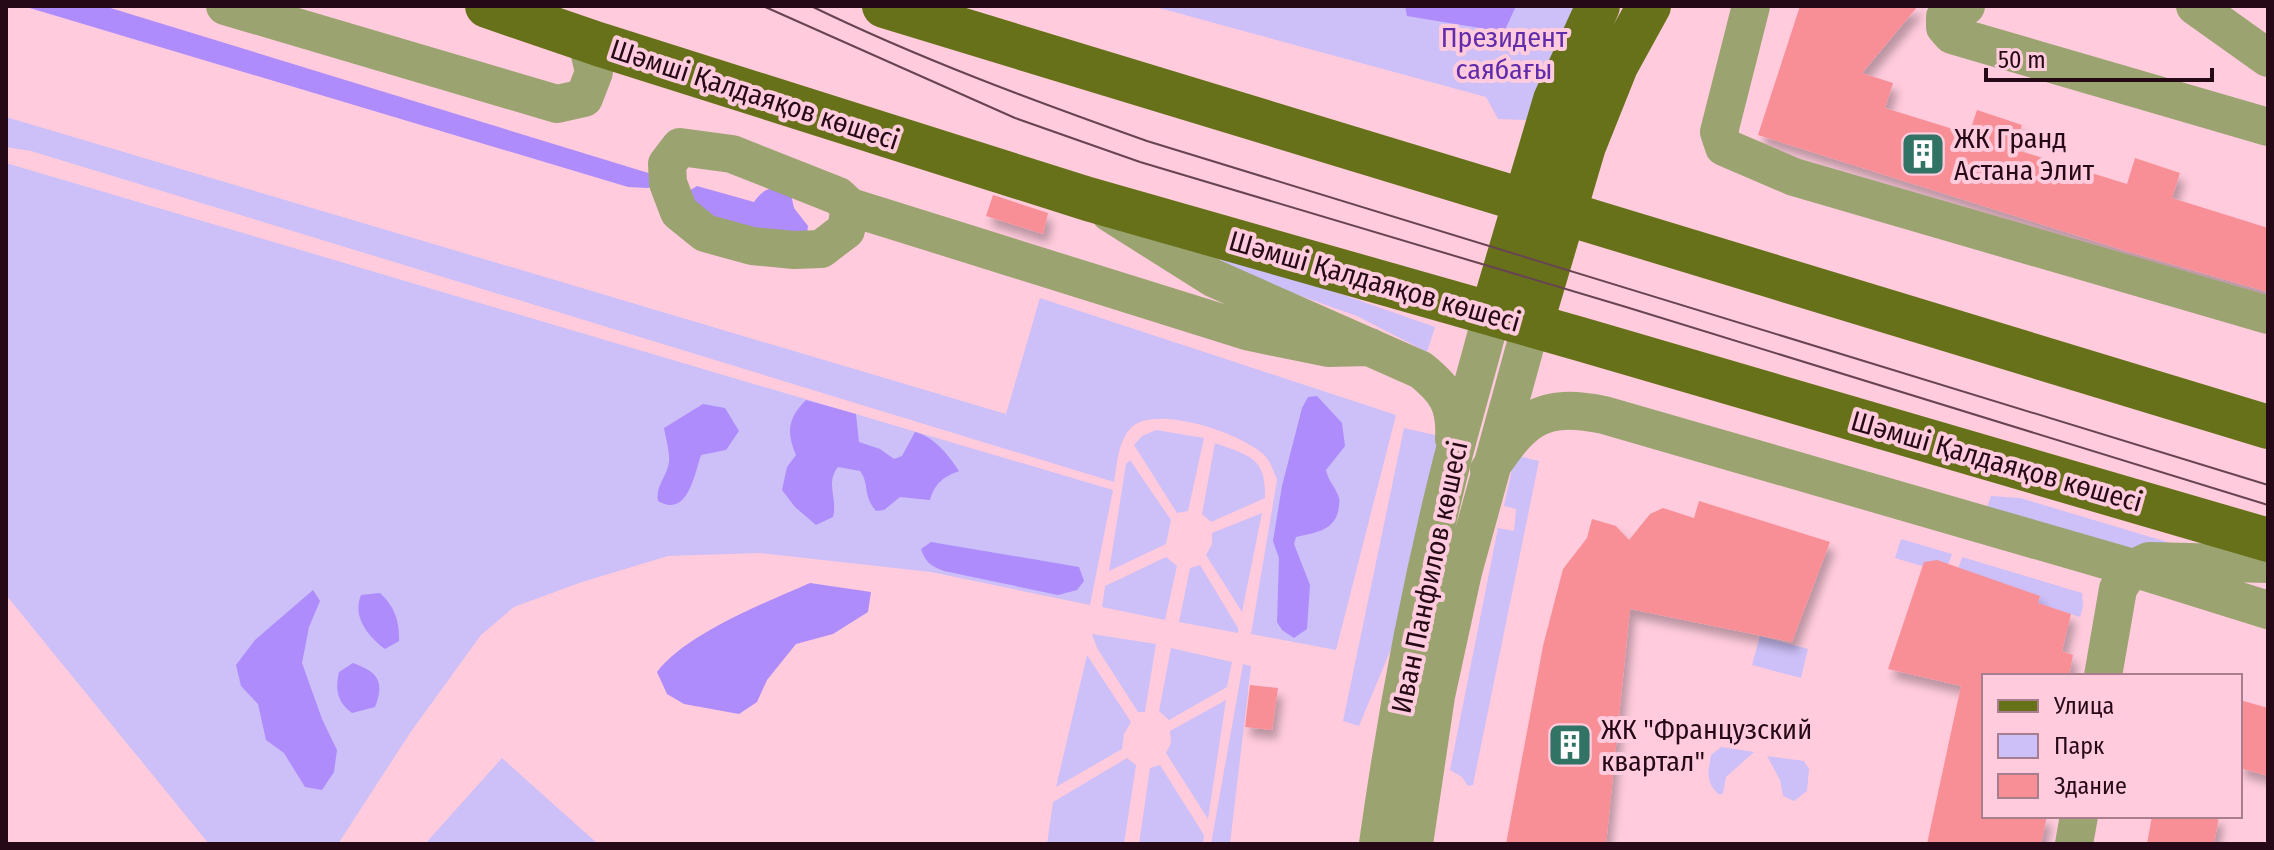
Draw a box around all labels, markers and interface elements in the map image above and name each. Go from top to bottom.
park label: Президент саябағы [1441,21,1568,86]
street label: Шәмші Қалдаяқов көшесі [606,32,903,157]
scale bar [1986,32,2212,82]
text: 50 m [1998,46,2046,74]
place label: ЖК Гранд Астана Элит [1954,122,2095,187]
building icon: ЖК Гранд Астана Элит [1899,130,1947,178]
street label: Шәмші Қалдаяқов көшесі [1225,224,1524,339]
street label: Шәмші Қалдаяқов көшесі [1847,404,2146,519]
street label: Иван Панфилов көшесі [1385,438,1474,716]
legend [1982,674,2242,818]
text: Улица [2053,692,2114,720]
place label: ЖК "Французский квартал" [1601,713,1812,778]
building icon: ЖК "Французский квартал" [1546,721,1594,769]
text: Парк [2054,732,2105,760]
text: Здание [2054,772,2127,800]

